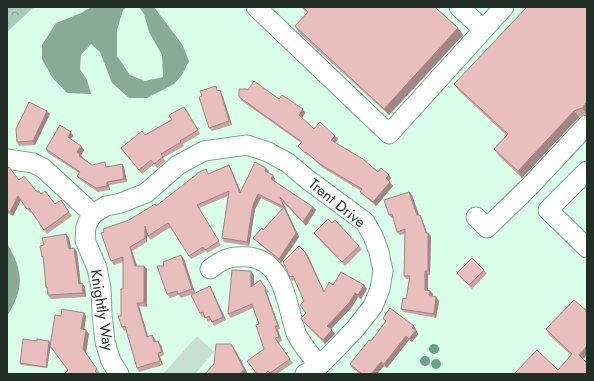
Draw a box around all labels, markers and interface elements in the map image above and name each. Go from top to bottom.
street label: Trent Drive [304,173,370,233]
street label: Knightly Way [85,268,119,353]

